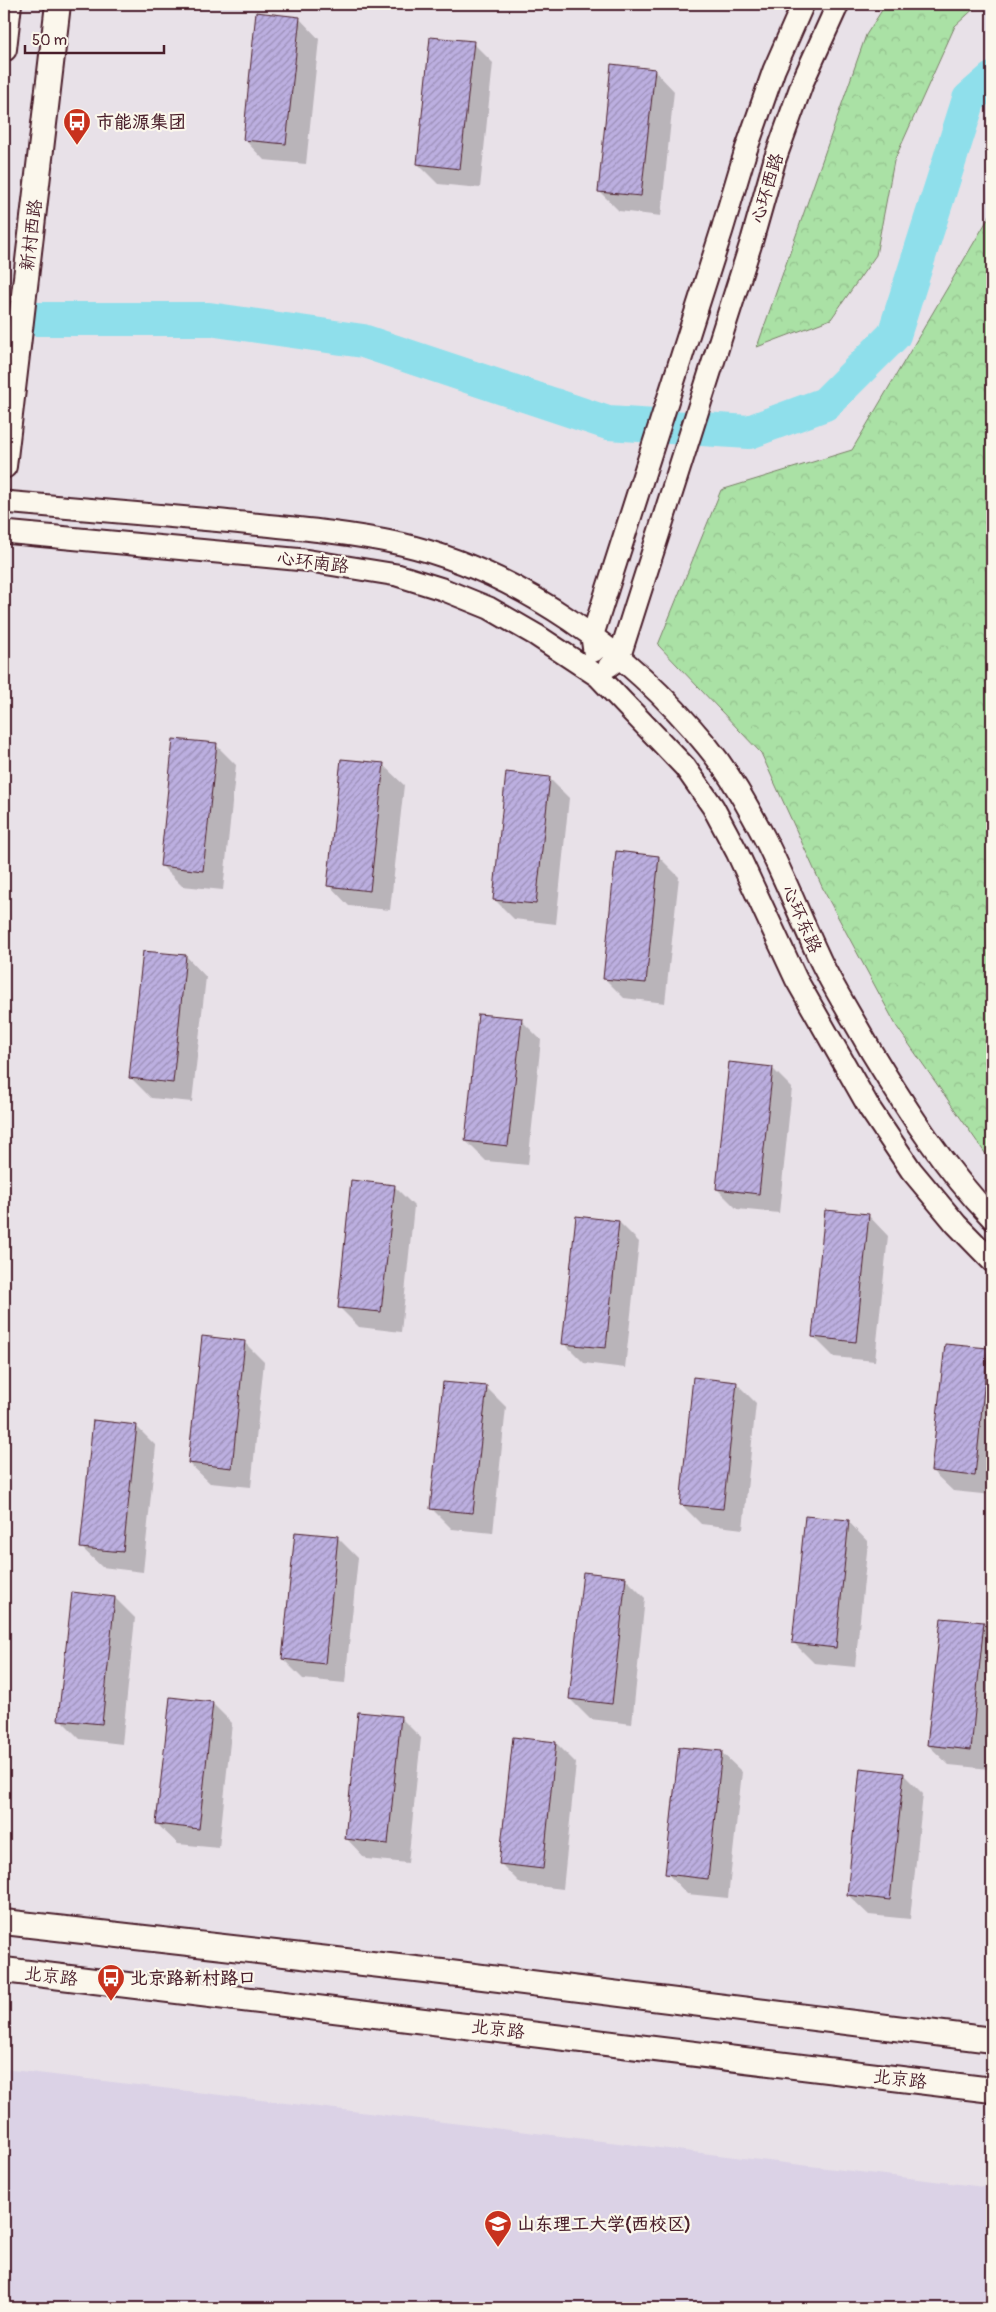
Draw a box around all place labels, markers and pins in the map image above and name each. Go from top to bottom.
bus stop icon: 市能源集团 [62,107,92,146]
place label: 市能源集团 [96,111,186,134]
bus stop icon: 北京路新村路口 [96,1963,126,2002]
place label: 北京路新村路口 [130,1967,256,1990]
school or university icon: 山东理工大学(西校区) [483,2209,513,2248]
place label: 山东理工大学(西校区) [517,2213,691,2236]

